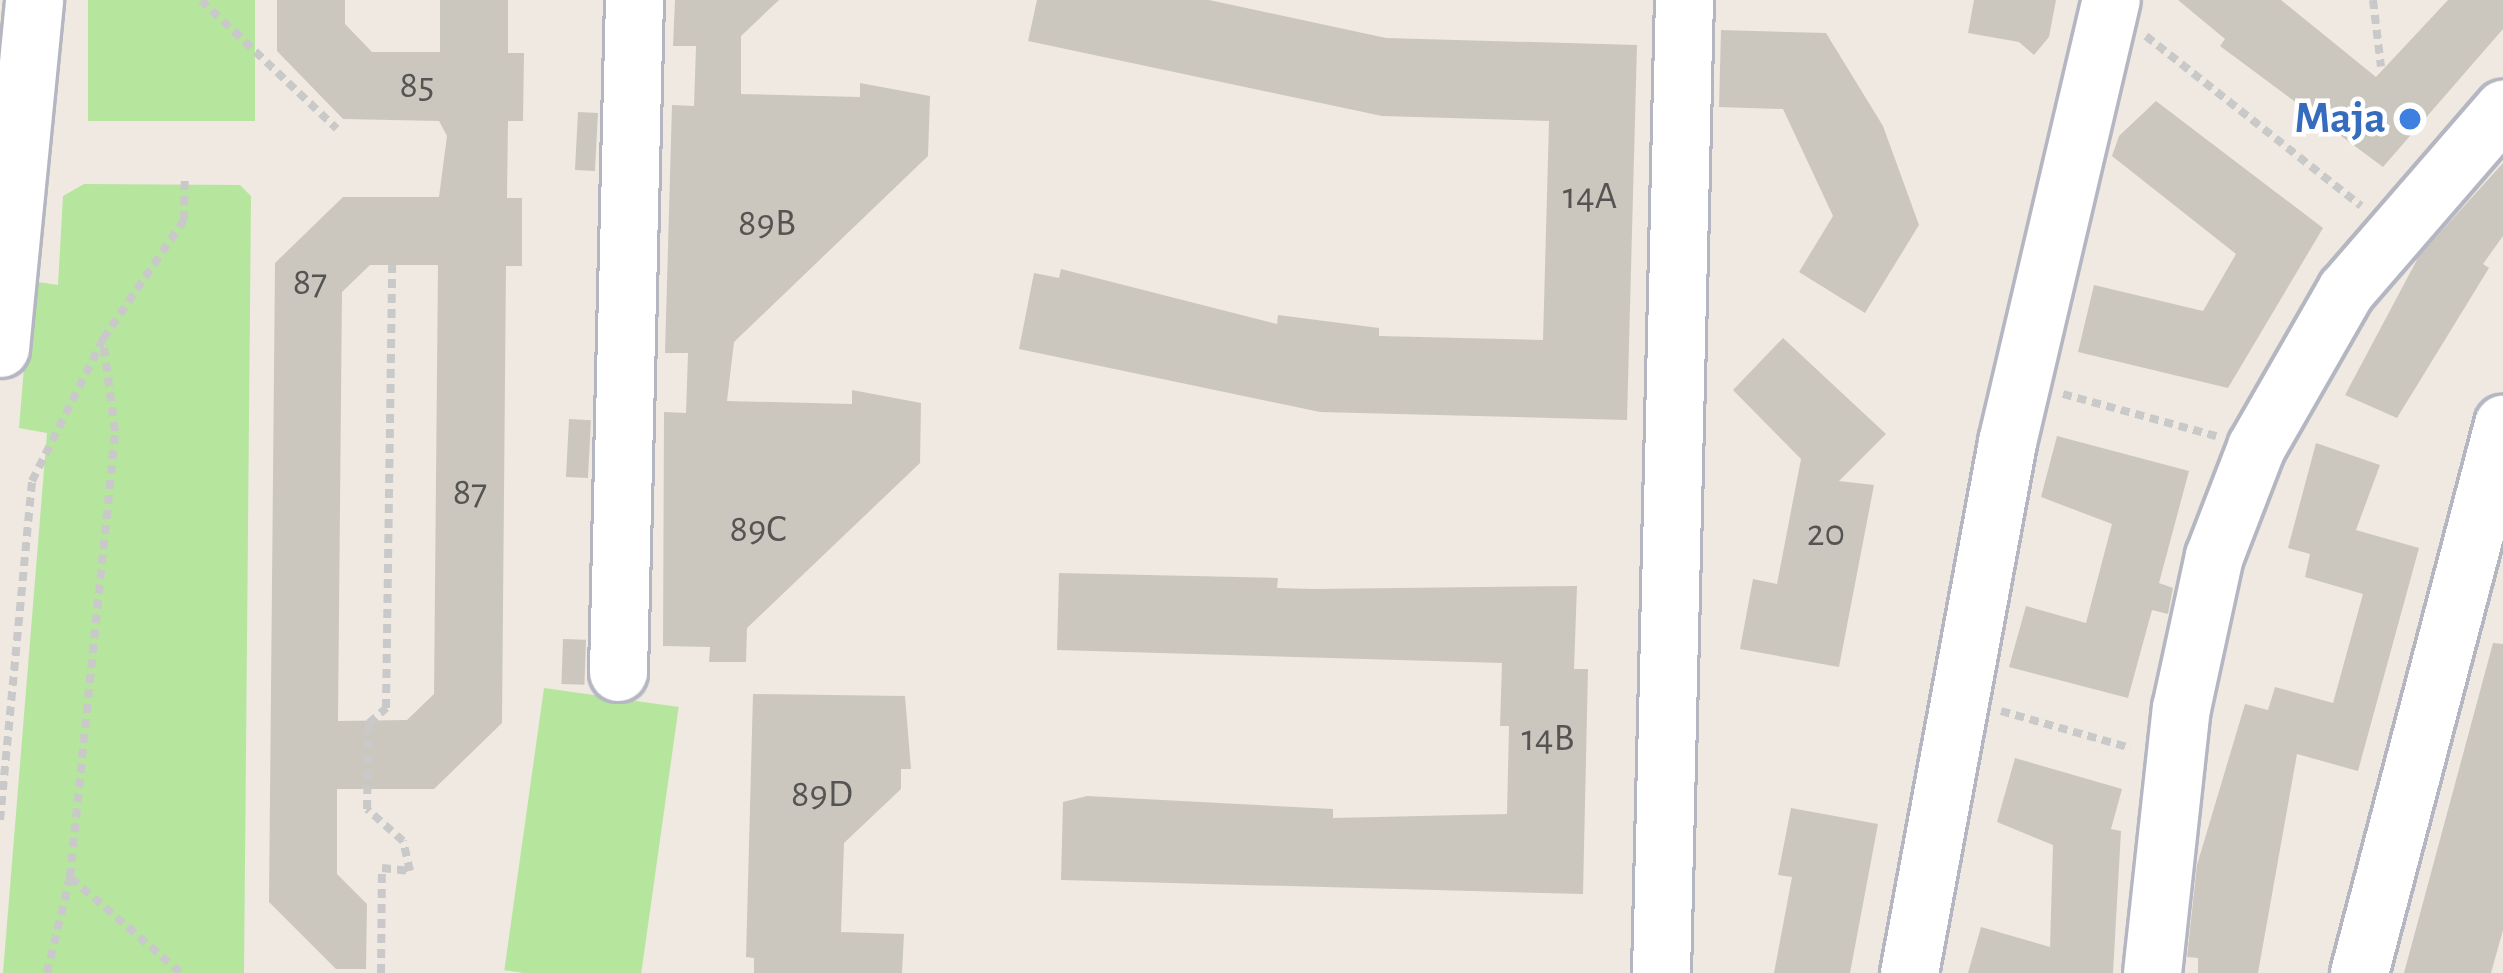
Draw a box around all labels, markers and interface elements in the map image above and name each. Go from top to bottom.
house number: 85 [400,63,434,109]
place label: Maja [2294,92,2386,146]
marker: Maja [2397,106,2423,132]
house number: 14A [1563,174,1617,220]
house number: 89B [738,201,796,247]
house number: 87 [293,260,327,306]
house number: 87 [453,470,487,516]
house number: 89C [729,507,787,553]
house number: 20 [1807,511,1845,557]
house number: 14B [1521,716,1575,762]
house number: 89D [791,772,853,818]

